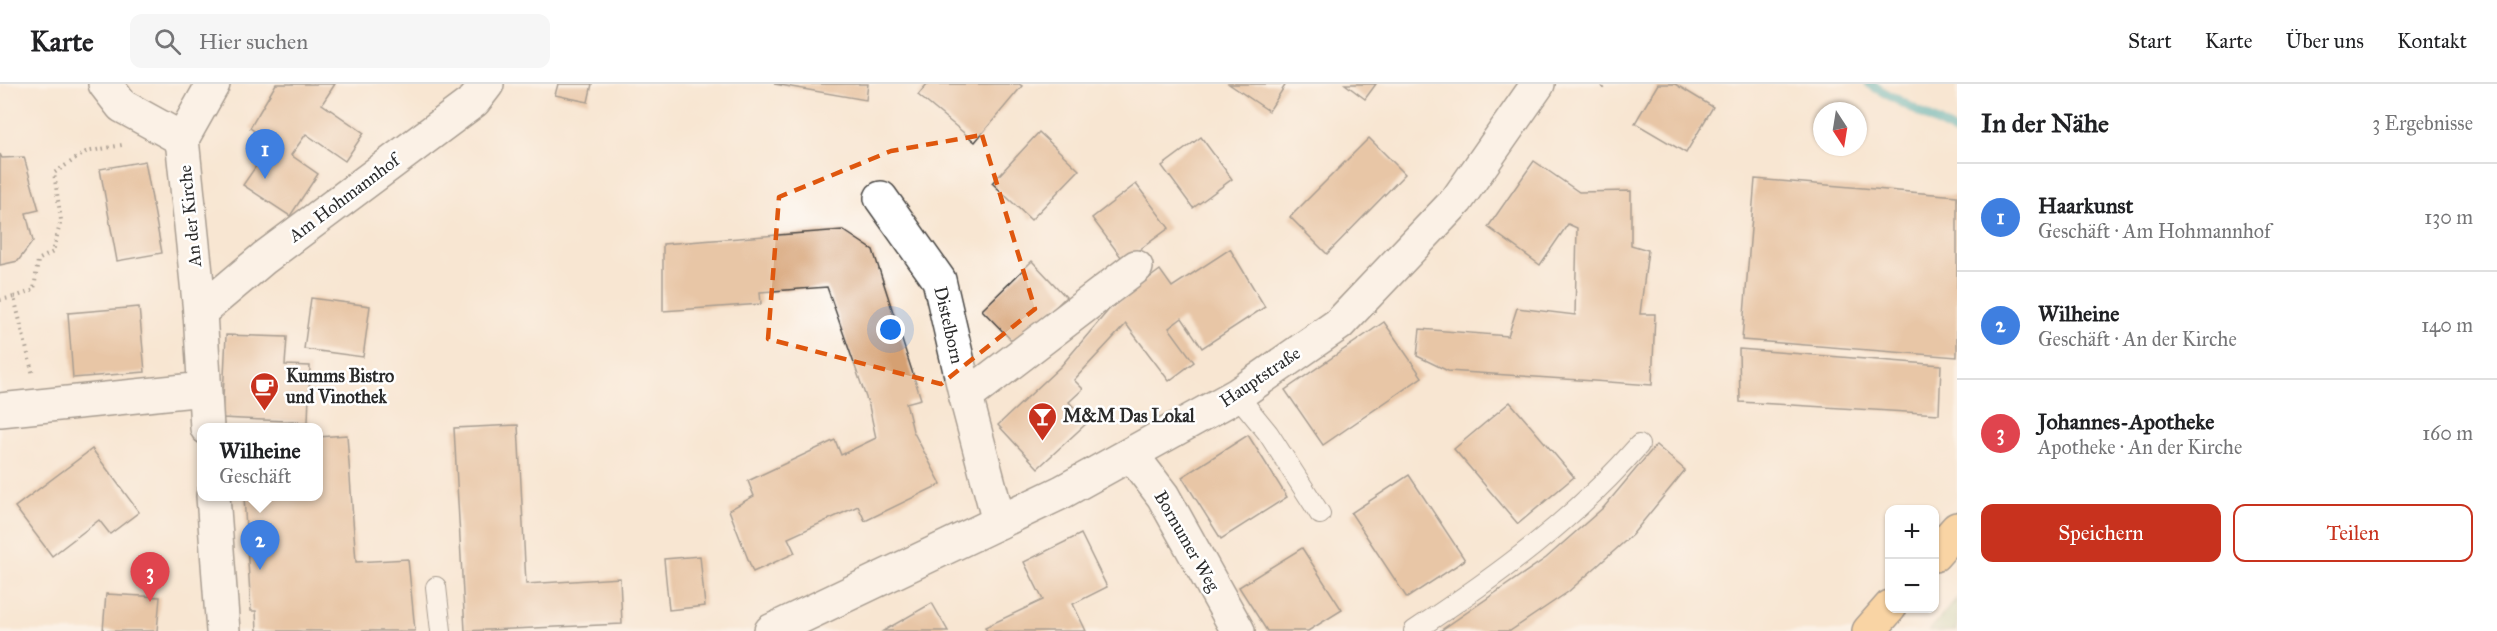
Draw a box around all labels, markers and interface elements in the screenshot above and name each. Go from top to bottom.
search box [130,14,550,68]
text: Karte [30,24,94,59]
icon: search [151,25,184,58]
text: Hier suchen [199,28,308,55]
text: Start [2128,28,2172,54]
text: Karte [2205,28,2253,54]
text: Über uns [2286,28,2364,54]
text: Kontakt [2397,28,2467,54]
north arrow [1813,102,1867,156]
text: In der Nähe [1981,107,2109,139]
text: 3 Ergebnisse [2372,111,2473,135]
pin: 1 [246,130,284,179]
street label: Am Hohmannhof [283,147,406,247]
street label: An der Kirche [174,164,206,269]
text: Haarkunst [2038,192,2133,219]
text: 1 [1997,205,2004,229]
text: 130 m [2424,205,2473,229]
text: Geschäft · Am Hohmannhof [2038,219,2271,243]
street label: Distelborn [929,284,969,366]
text: Wilheine [2038,300,2119,327]
text: 2 [1996,313,2005,337]
text: 140 m [2421,313,2473,337]
your location [876,315,905,344]
text: Geschäft · An der Kirche [2038,327,2237,351]
street label: Hauptstraße [1216,342,1304,412]
place label: Kumms Bistro und Vinothek [285,365,394,408]
cafe icon: Kumms Bistro und Vinothek [249,370,281,412]
bar icon: M&M Das Lokal [1026,400,1058,442]
place label: M&M Das Lokal [1063,405,1196,427]
text: Johannes-Apotheke [2038,408,2214,435]
text: 3 [1997,421,2005,445]
text: 160 m [2422,421,2473,445]
popup [197,423,323,501]
text: Apotheke · An der Kirche [2038,435,2242,459]
text: Wilheine [219,437,301,464]
text: Geschäft [219,464,291,488]
street label: Bornumer Weg [1148,487,1225,596]
button: Speichern [1981,504,2221,562]
button: Teilen [2233,504,2473,562]
map controls [1885,505,1939,613]
button: + [1885,505,1939,559]
pin: 2 [240,520,280,570]
pin: 3 [130,552,170,602]
button: − [1885,559,1939,613]

